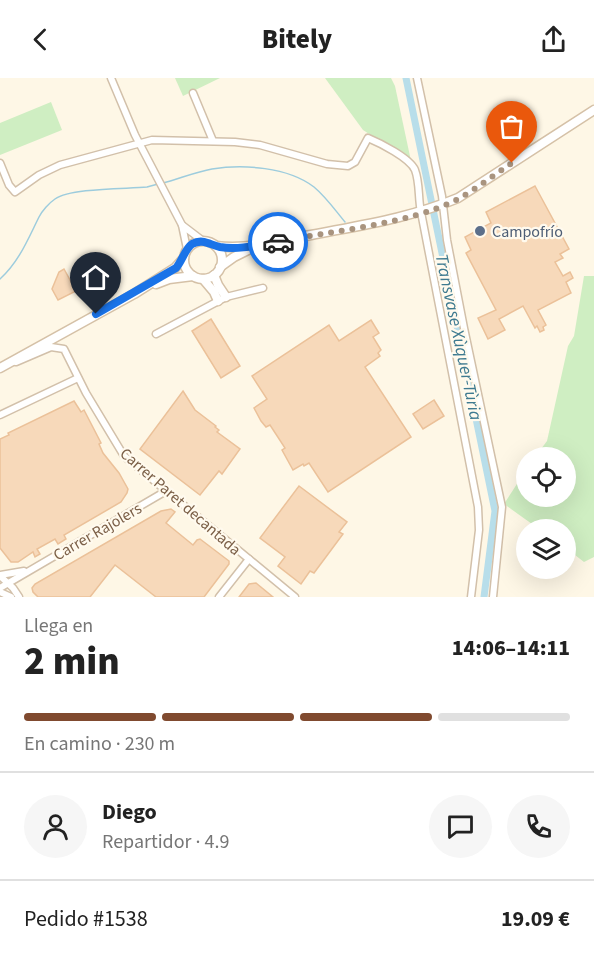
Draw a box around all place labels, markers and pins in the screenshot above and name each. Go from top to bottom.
pin [486,101,537,163]
place label: Campofrío [492,221,563,243]
marker: Campofrío [473,224,487,238]
pin [70,252,121,314]

